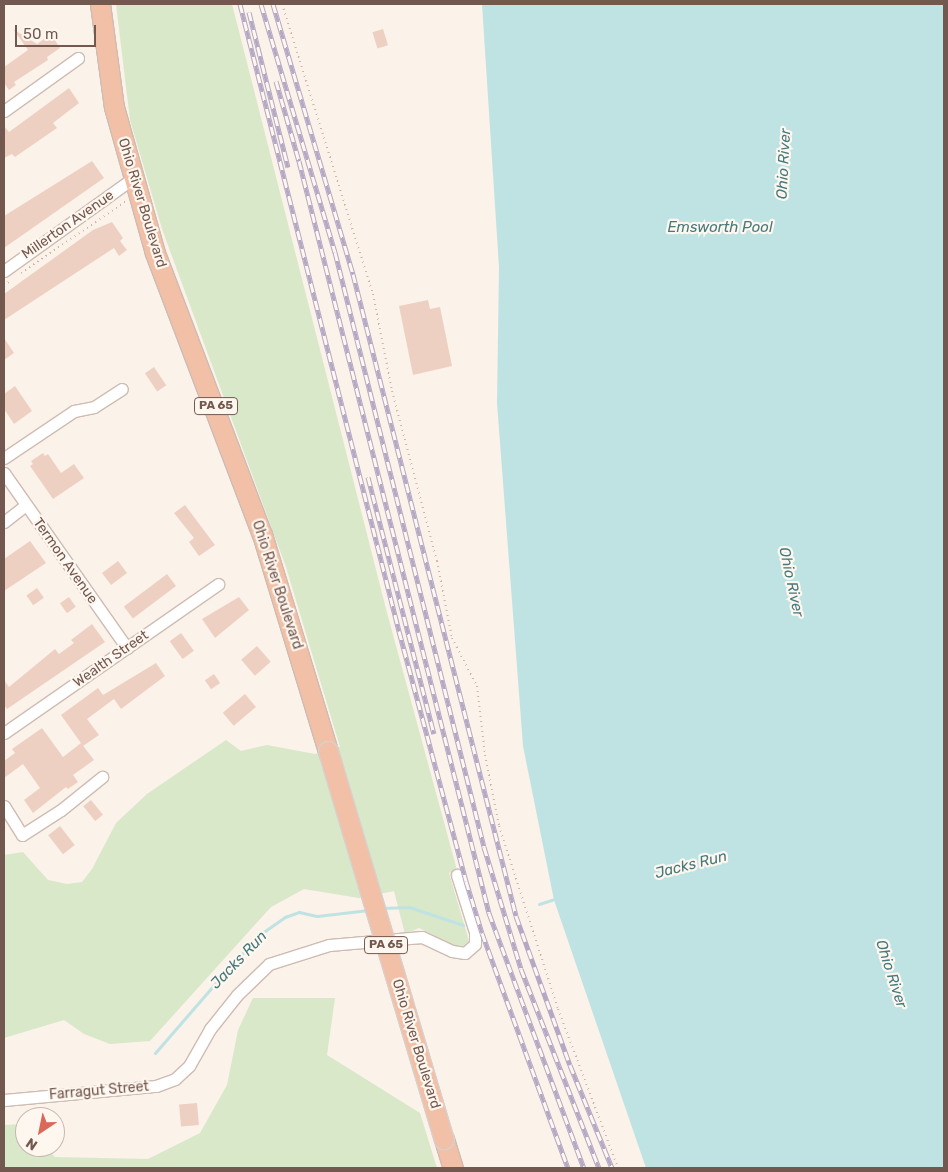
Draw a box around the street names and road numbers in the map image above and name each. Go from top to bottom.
street label: Ohio River Boulevard [114,136,170,270]
street label: Millerton Avenue [19,187,117,263]
road number: PA 65 [194,396,238,416]
street label: Termon Avenue [29,515,101,607]
street label: Ohio River Boulevard [248,518,306,652]
street label: Wealth Street [70,627,152,691]
road number: PA 65 [364,936,408,954]
street label: Ohio River Boulevard [388,977,444,1111]
street label: Farragut Street [48,1078,150,1104]

